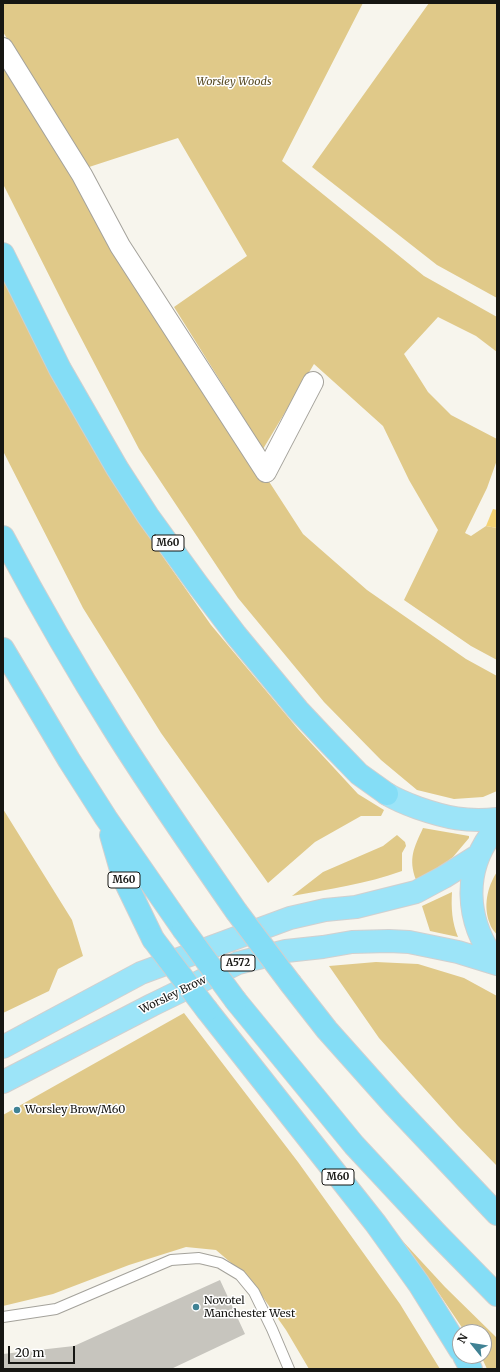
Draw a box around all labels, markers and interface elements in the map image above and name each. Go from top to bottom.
park label: Worsley Woods [196,75,272,89]
road number: M60 [152,535,184,551]
road number: M60 [108,872,140,888]
road number: A572 [221,955,255,971]
street label: Worsley Brow [137,973,209,1017]
place label: Worsley Brow/M60 [25,1103,125,1117]
marker: Worsley Brow/M60 [12,1105,22,1115]
road number: M60 [322,1169,354,1185]
place label: Novotel Manchester West [204,1294,295,1320]
marker: Novotel Manchester West [191,1302,201,1312]
north arrow [452,1324,492,1364]
text: N [454,1331,471,1346]
scale bar [10,1338,77,1364]
text: 20 m [15,1345,44,1360]

